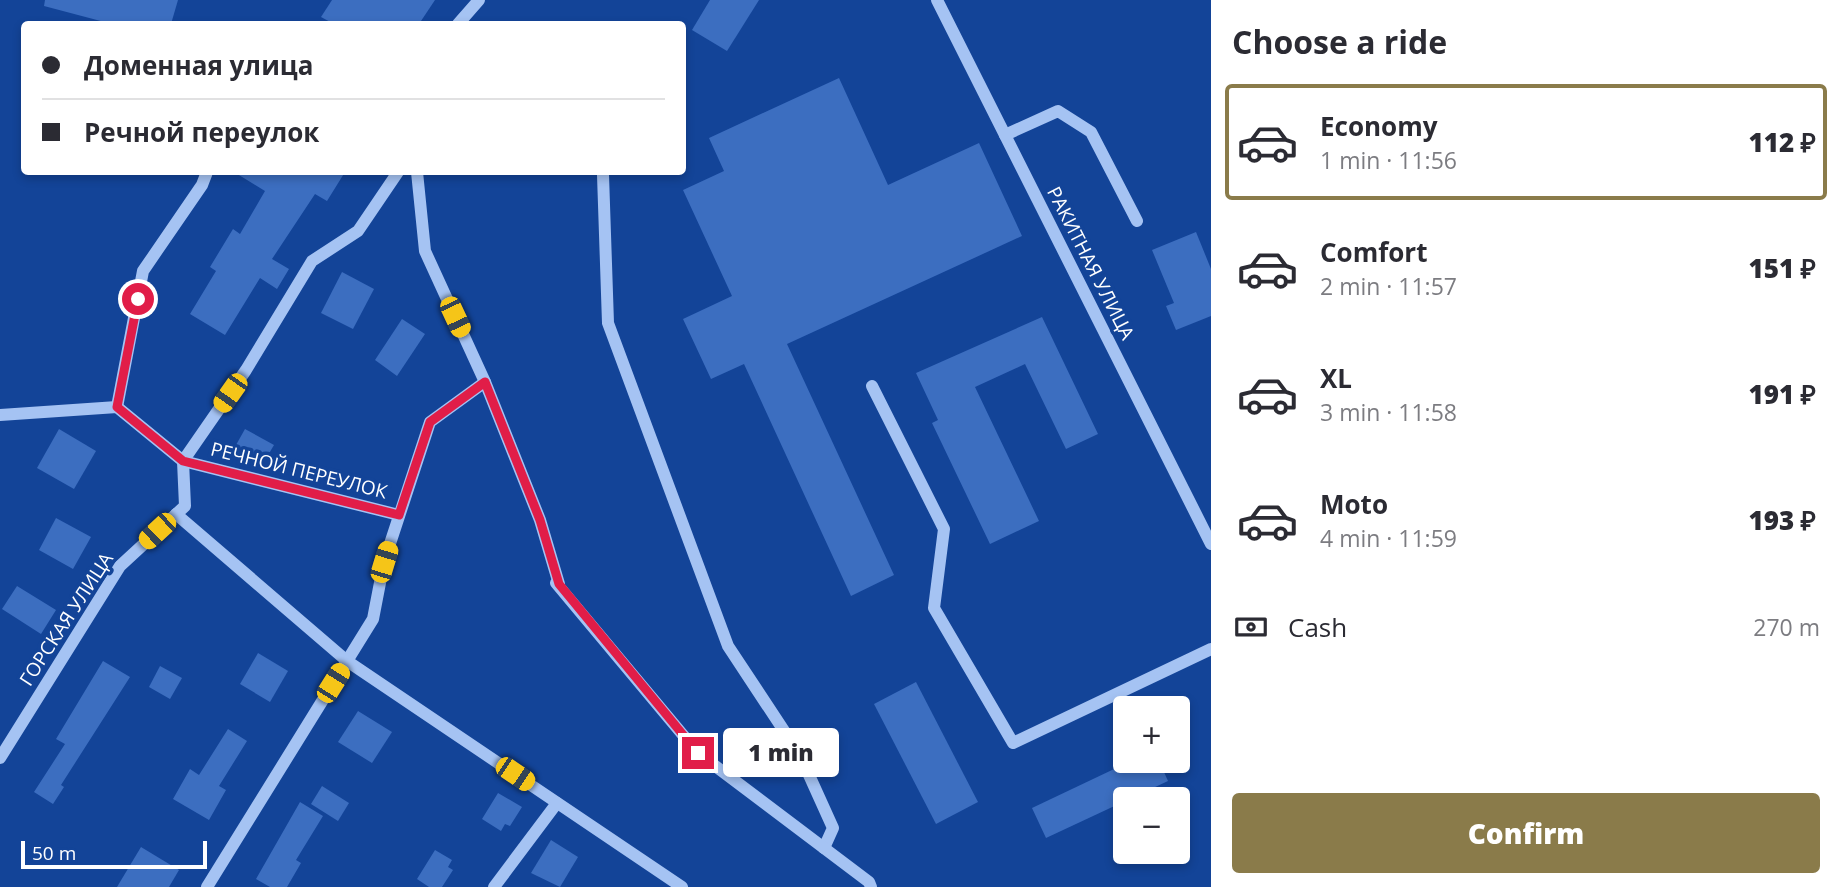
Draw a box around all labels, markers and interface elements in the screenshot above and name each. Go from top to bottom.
text: Choose a ride [1232,20,1447,63]
text: Доменная улица [84,47,313,83]
text: Economy [1320,108,1438,144]
icon: car [1236,111,1299,174]
text: Речной переулок [84,114,319,150]
text: 112 ₽ [1748,124,1816,160]
text: 1 min · 11:56 [1320,144,1457,176]
street label: РАКИТНАЯ УЛИЦА [1041,182,1141,344]
text: Comfort [1320,234,1427,270]
icon: car [1236,237,1299,300]
text: 151 ₽ [1748,250,1816,286]
text: 2 min · 11:57 [1320,270,1457,302]
route start [122,283,154,315]
car [437,294,474,340]
text: XL [1320,360,1352,396]
icon: car [1236,363,1299,426]
car [210,370,251,416]
text: 191 ₽ [1748,376,1816,412]
text: 3 min · 11:58 [1320,396,1457,428]
street label: РЕЧНОЙ ПЕРЕУЛОК [208,435,390,505]
text: Moto [1320,486,1388,522]
icon: car [1236,489,1299,552]
text: 193 ₽ [1748,502,1816,538]
car [135,509,180,553]
text: 4 min · 11:59 [1320,522,1457,554]
car [368,539,401,585]
street label: ГОРСКАЯ УЛИЦА [13,547,119,691]
icon: cash [1232,608,1270,646]
text: Cash [1288,609,1347,645]
text: 270 m [1753,611,1820,643]
car [313,660,354,706]
map controls [1113,696,1190,864]
button: + [1113,696,1190,773]
callout: 1 min [722,728,838,778]
text: 1 min [748,736,814,768]
route end [682,737,714,769]
car [492,754,539,794]
button: − [1113,787,1190,864]
button: Confirm [1232,793,1820,873]
scale bar [21,838,206,870]
text: 50 m [32,840,76,866]

